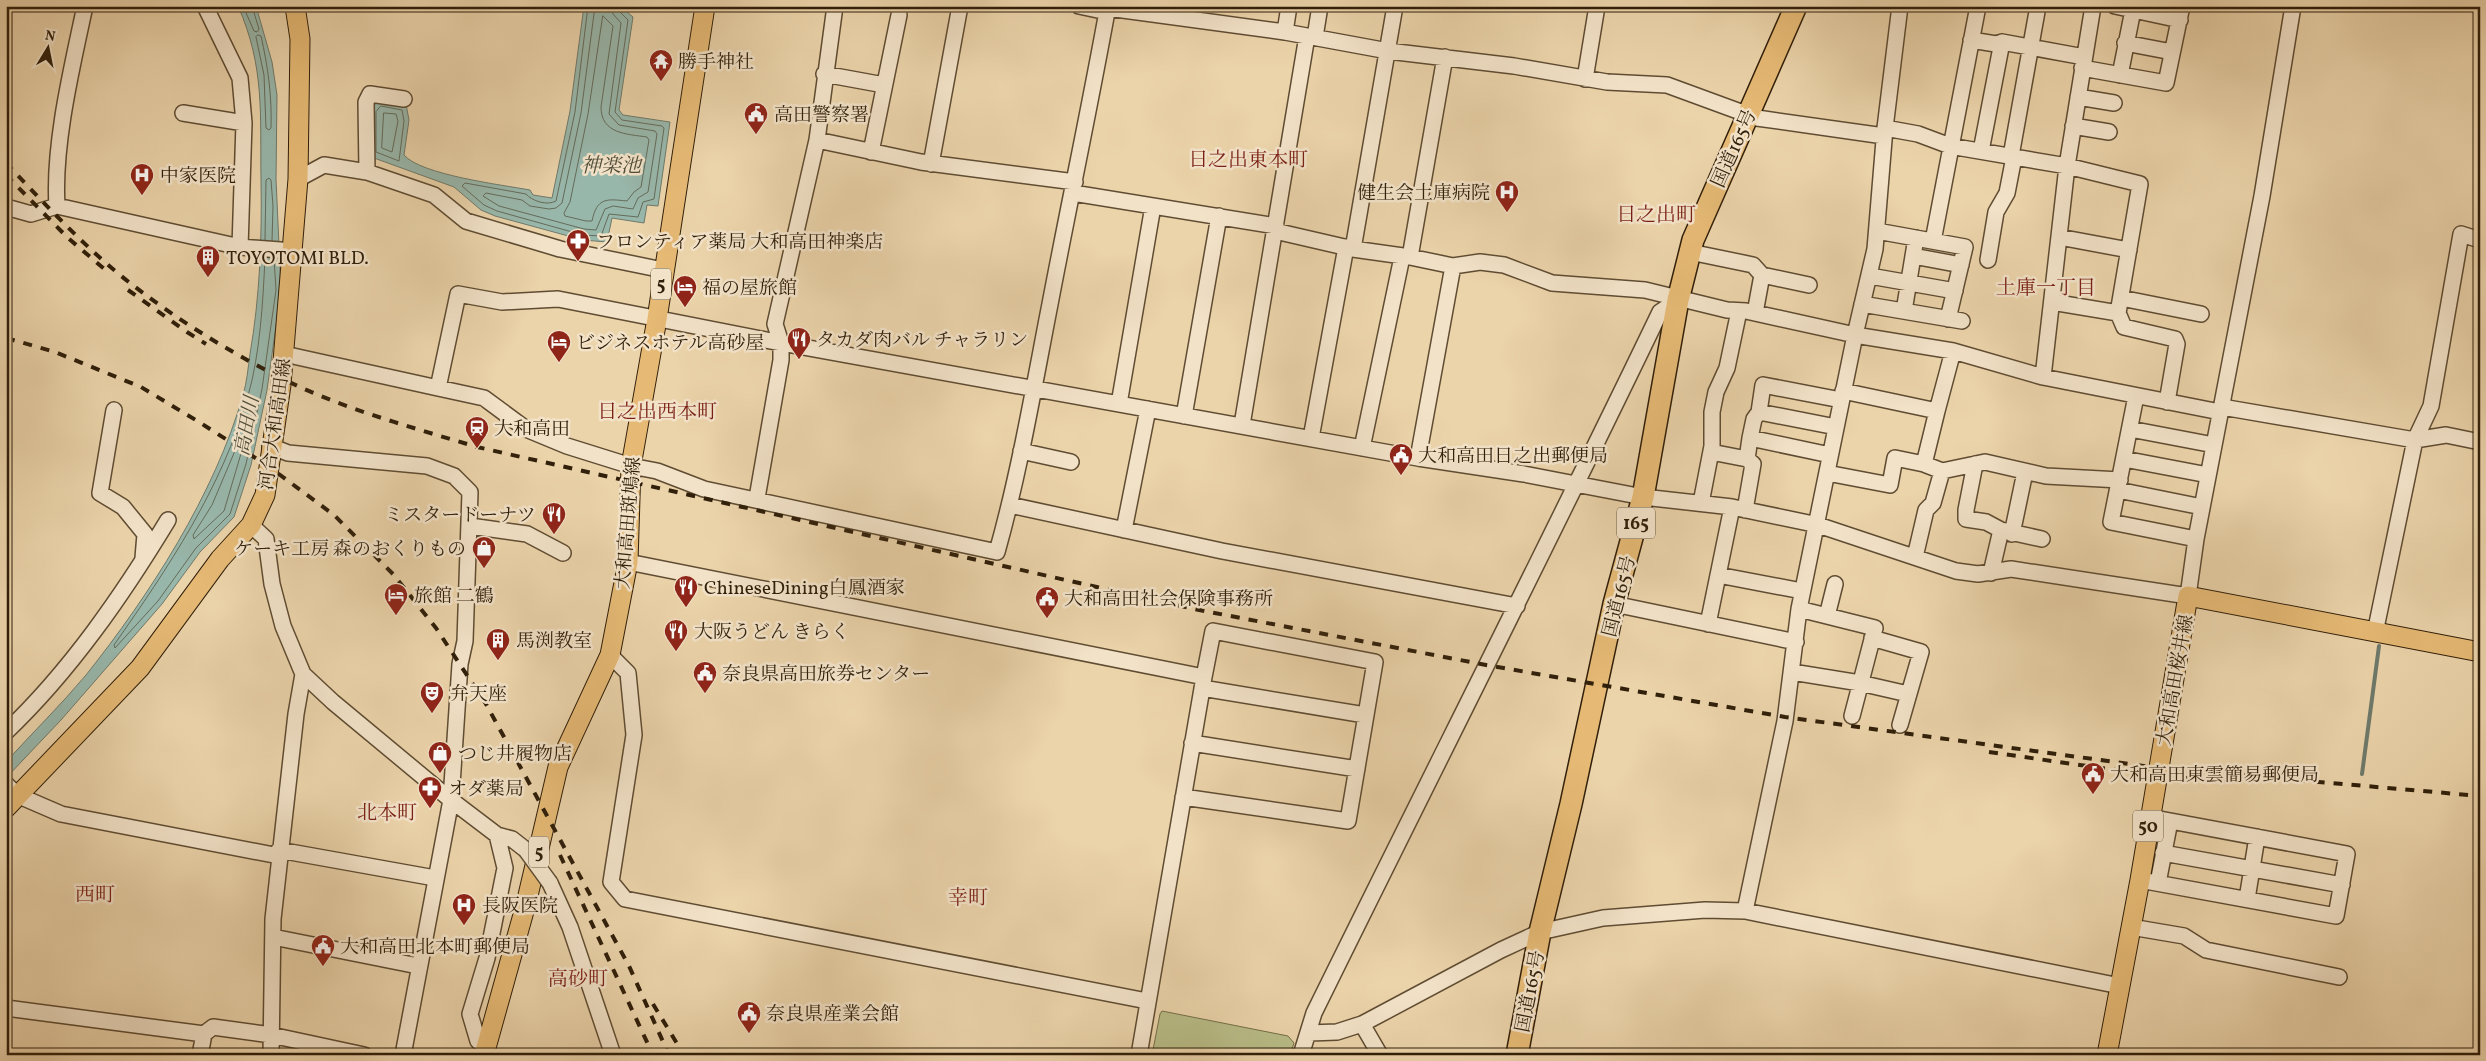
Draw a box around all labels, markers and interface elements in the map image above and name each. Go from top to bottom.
north arrow [22,22,72,72]
text: N [43,26,57,47]
temple icon: 勝手神社 [648,48,674,82]
place label: 勝手神社 [678,50,754,76]
public building icon: 高田警察署 [743,101,769,135]
place label: 高田警察署 [774,103,869,129]
street label: 国道165号 [1706,106,1764,192]
district label: 日之出東本町 [1188,147,1308,175]
water label: 神楽池 [581,153,643,181]
hospital icon: 中家医院 [129,162,155,196]
place label: 中家医院 [160,164,236,190]
hospital icon: 健生会土庫病院 [1494,179,1520,213]
place label: 健生会土庫病院 [1357,181,1490,207]
district label: 日之出町 [1616,202,1696,230]
pharmacy icon: フロンティア薬局 大和高田神楽店 [565,228,591,262]
place label: フロンティア薬局 大和高田神楽店 [596,230,883,256]
building icon: TOYOTOMI BLD. [195,244,221,278]
place label: TOYOTOMI BLD. [226,246,369,272]
road number: 5 [651,268,671,300]
hotel icon: 福の屋旅館 [672,274,698,308]
district label: 土庫一丁目 [1996,275,2096,303]
place label: 福の屋旅館 [702,276,797,302]
restaurant icon: タカダ肉バル チャラリン [786,326,812,360]
place label: タカダ肉バル チャラリン [816,328,1028,354]
hotel icon: ビジネスホテル高砂屋 [546,329,572,363]
place label: ビジネスホテル高砂屋 [576,331,764,357]
street label: 河合大和高田線 [254,357,298,492]
water label: 高田川 [229,392,267,458]
district label: 日之出西本町 [597,399,717,427]
station icon: 大和高田 [464,415,490,449]
place label: 大和高田 [494,417,570,443]
public building icon: 大和高田日之出郵便局 [1388,442,1414,476]
place label: 大和高田日之出郵便局 [1418,444,1608,470]
street label: 大和高田斑鳩線 [610,456,648,591]
restaurant icon: ミスタードーナツ [541,501,567,535]
place label: ミスタードーナツ [384,503,536,529]
road number: 165 [1617,508,1655,538]
shop icon: ケーキ工房 森のおくりもの [471,535,497,569]
place label: ケーキ工房 森のおくりもの [234,537,466,563]
street label: 国道165号 [1597,553,1643,640]
restaurant icon: ChineseDining白鳳酒家 [673,574,699,608]
place label: ChineseDining白鳳酒家 [704,576,905,602]
hotel icon: 旅館 二鶴 [383,582,409,616]
place label: 旅館 二鶴 [414,584,494,610]
public building icon: 大和高田社会保険事務所 [1034,585,1060,619]
place label: 大和高田社会保険事務所 [1064,587,1273,613]
street label: 大和高田桜井線 [2152,613,2200,748]
restaurant icon: 大阪うどん きらく [663,618,689,652]
place label: 大阪うどん きらく [694,620,850,646]
building icon: 馬渕教室 [485,627,511,661]
place label: 馬渕教室 [516,629,592,655]
public building icon: 奈良県高田旅券センター [692,660,718,694]
place label: 奈良県高田旅券センター [722,662,930,688]
theatre icon: 弁天座 [419,680,445,714]
place label: 弁天座 [450,682,507,708]
shop icon: つじ井履物店 [427,740,453,774]
place label: つじ井履物店 [458,742,572,768]
public building icon: 大和高田東雲簡易郵便局 [2080,761,2106,795]
place label: 大和高田東雲簡易郵便局 [2110,763,2319,789]
pharmacy icon: オダ薬局 [417,775,443,809]
place label: オダ薬局 [448,777,524,803]
district label: 北本町 [357,800,417,828]
road number: 50 [2133,810,2163,841]
road number: 5 [529,836,549,868]
district label: 西町 [75,882,115,910]
district label: 幸町 [948,885,988,913]
hospital icon: 長阪医院 [451,892,477,926]
place label: 長阪医院 [482,894,558,920]
public building icon: 大和高田北本町郵便局 [310,933,336,967]
place label: 大和高田北本町郵便局 [340,935,530,961]
street label: 国道165号 [1510,948,1552,1035]
district label: 高砂町 [548,966,608,994]
public building icon: 奈良県産業会館 [736,1000,762,1034]
place label: 奈良県産業会館 [766,1002,899,1028]

